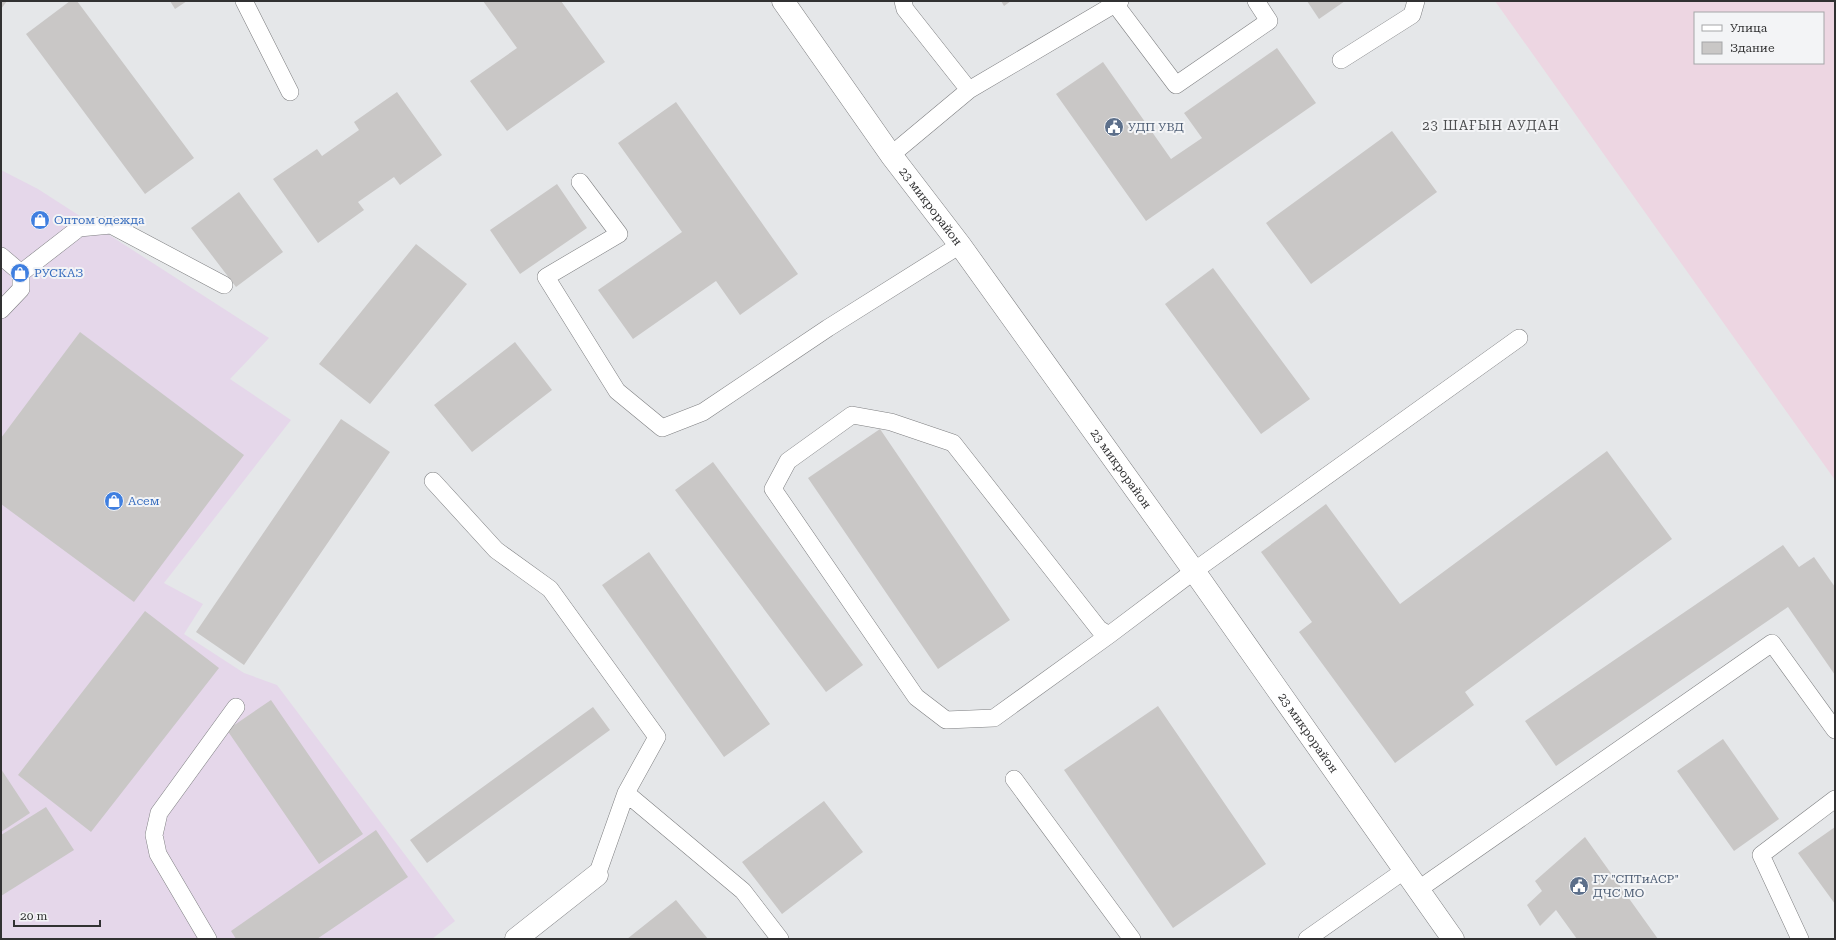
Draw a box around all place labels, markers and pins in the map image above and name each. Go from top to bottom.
public building icon: УДП УВД [1103,116,1125,138]
place label: УДП УВД [1128,120,1184,134]
shop icon: Оптом одежда [29,209,51,231]
place label: Оптом одежда [54,213,145,227]
shop icon: РУСКАЗ [9,262,31,284]
place label: РУСКАЗ [34,266,83,280]
shop icon: Асем [103,490,125,512]
place label: Асем [128,494,160,508]
place label: ГУ "СПТиАСР" ДЧС МО [1593,872,1679,900]
public building icon: ГУ "СПТиАСР" ДЧС МО [1568,875,1590,897]

